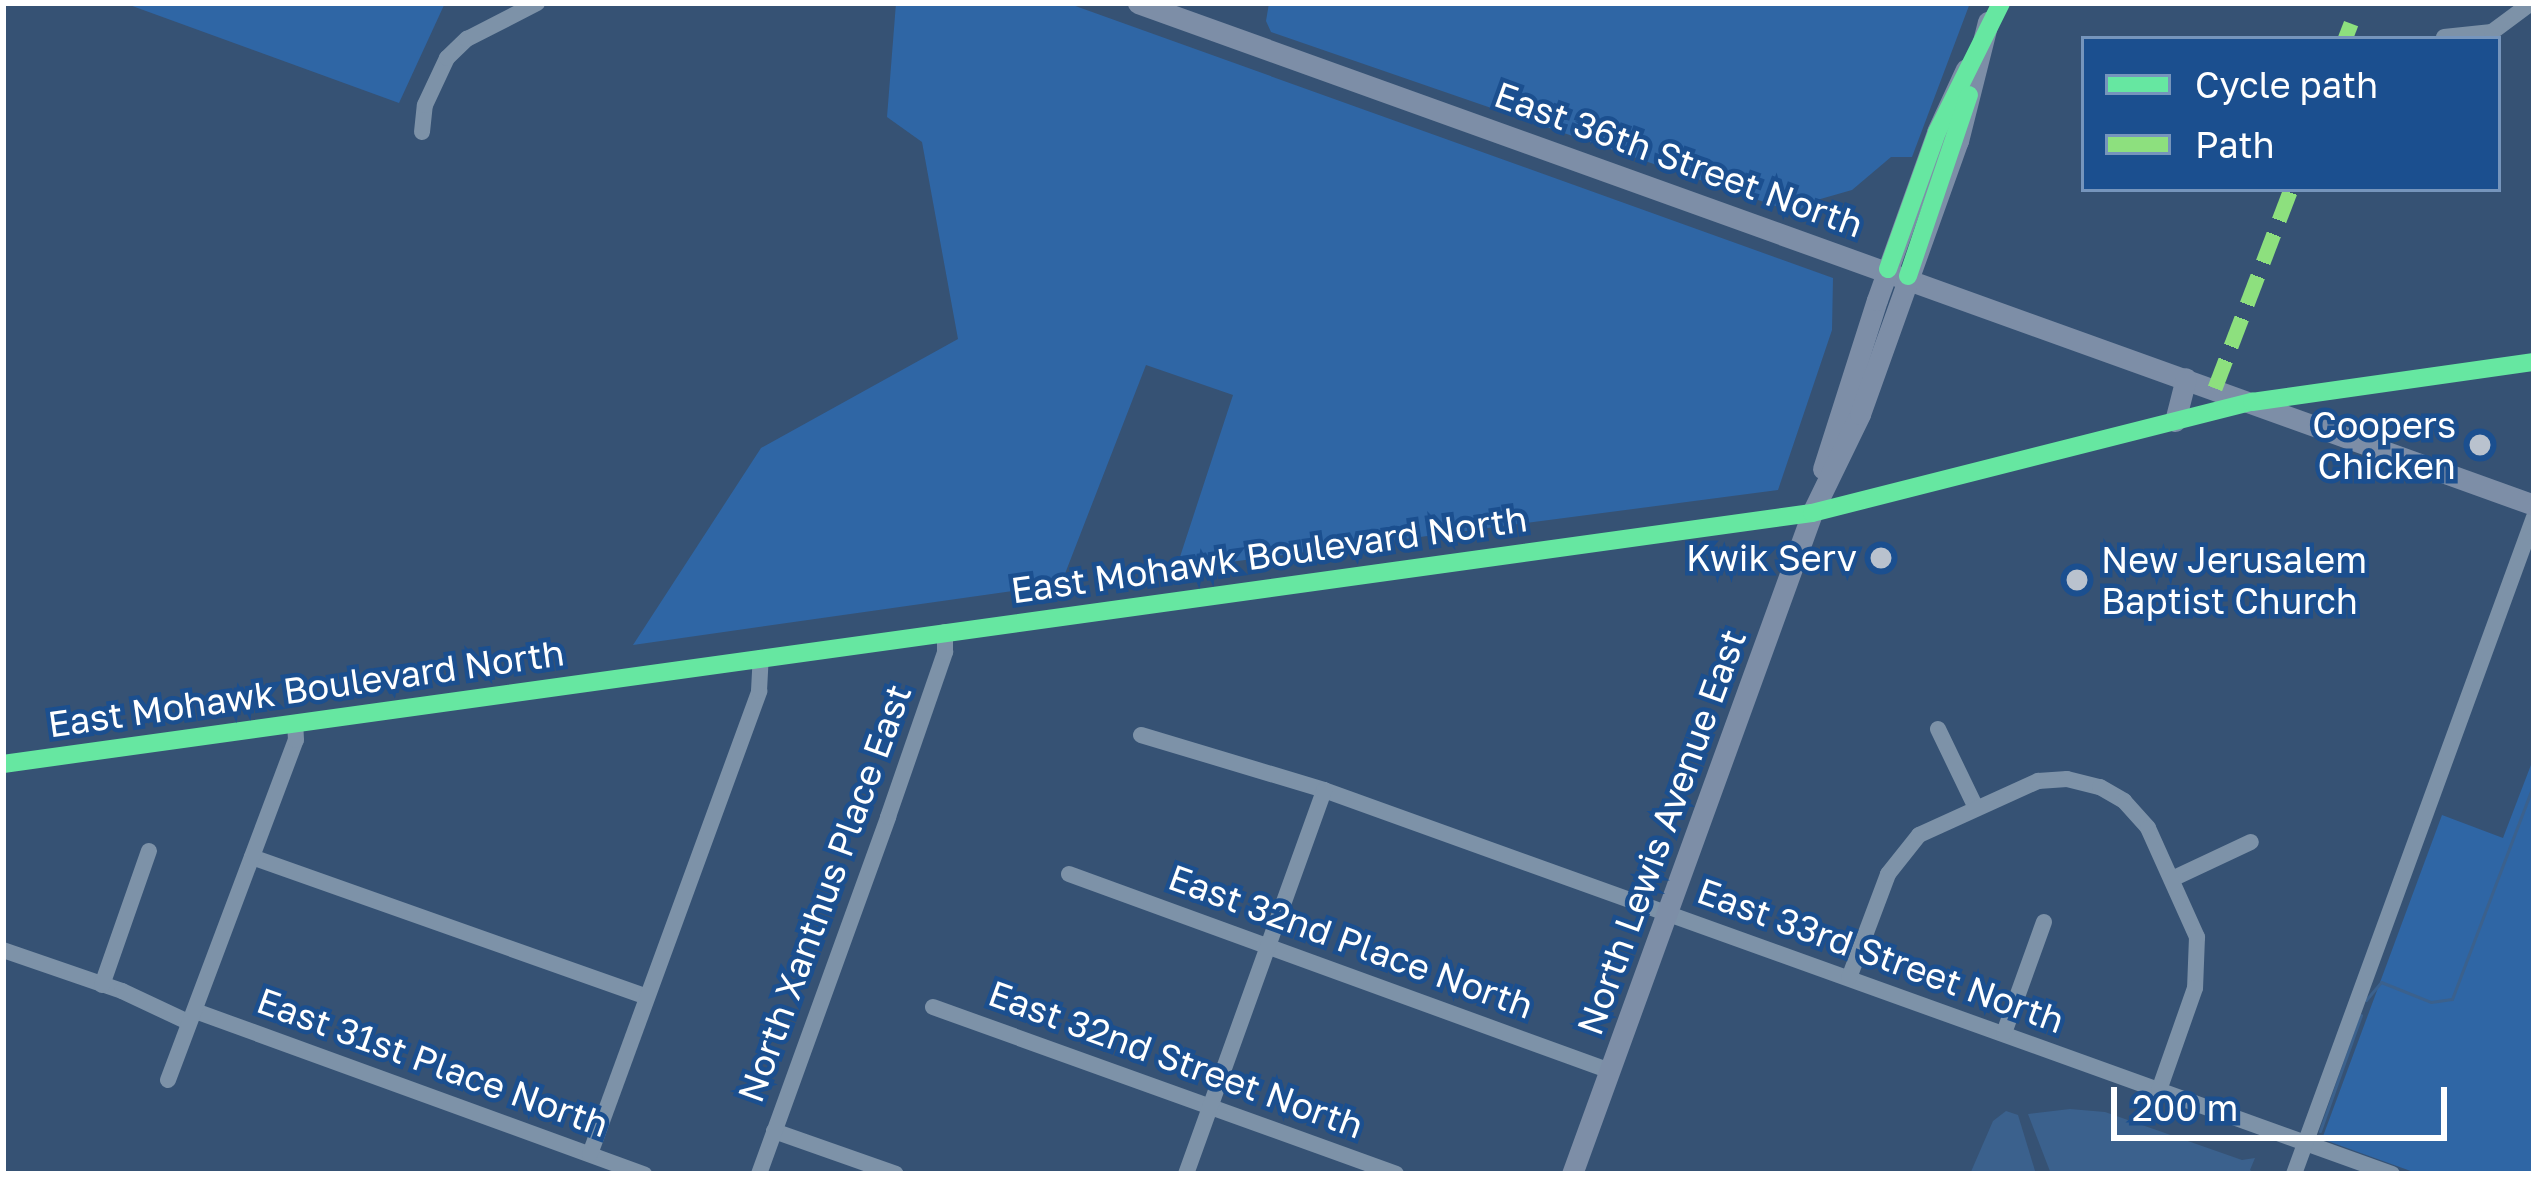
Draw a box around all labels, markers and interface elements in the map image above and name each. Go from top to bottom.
legend [2081,36,2501,192]
text: Cycle path [2195,63,2378,106]
street label: East 36th Street North [1489,72,1869,246]
text: Path [2195,123,2275,166]
place label: Coopers Chicken [2312,402,2456,487]
marker: Coopers Chicken [2467,432,2493,458]
street label: East Mohawk Boulevard North [1008,496,1530,612]
place label: Kwik Serv [1686,536,1857,580]
place label: New Jerusalem Baptist Church [2101,537,2367,622]
marker: Kwik Serv [1868,545,1894,571]
marker: New Jerusalem Baptist Church [2064,567,2090,593]
street label: North Lewis Avenue East [1567,623,1755,1041]
street label: East Mohawk Boulevard North [45,630,567,746]
street label: North Xanthus Place East [728,678,920,1108]
street label: East 32nd Place North [1163,855,1539,1027]
street label: East 33rd Street North [1692,868,2070,1042]
street label: East 32nd Street North [983,971,1369,1147]
street label: East 31st Place North [251,978,615,1146]
scale bar [2117,1063,2453,1137]
text: 200 m [2132,1086,2238,1129]

